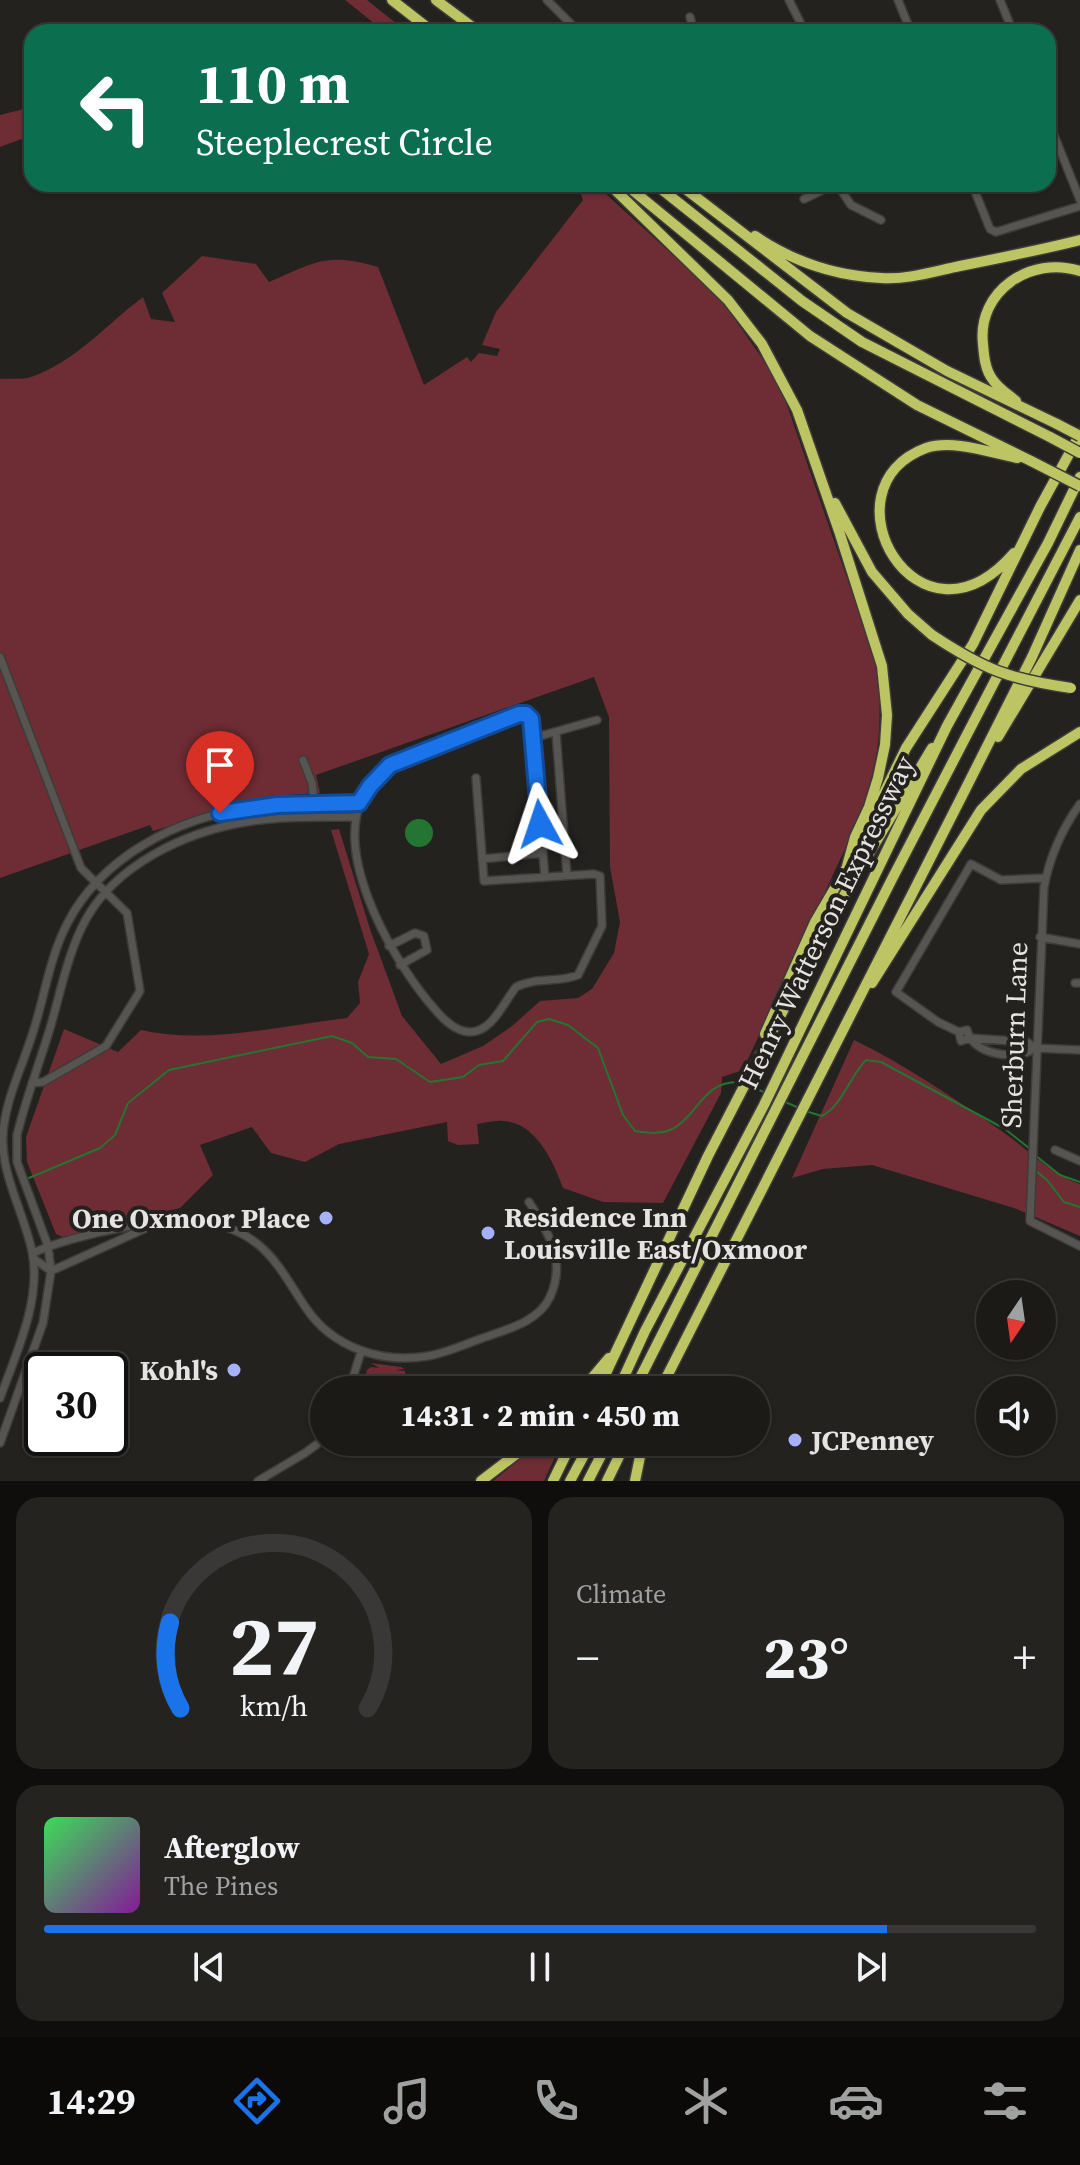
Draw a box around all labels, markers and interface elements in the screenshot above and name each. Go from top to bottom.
text: 110 m [196,45,350,122]
icon: left [64,56,168,160]
text: Steeplecrest Circle [196,118,493,167]
pin [186,731,254,813]
icon: arrive [198,743,242,787]
street label: Henry Watterson Expressway [729,749,924,1095]
position arrow [498,782,582,866]
street label: Sherburn Lane [992,941,1036,1129]
place label: Residence Inn Louisville East/Oxmoor [504,1198,807,1268]
place label: One Oxmoor Place [72,1199,310,1237]
marker: One Oxmoor Place [317,1209,335,1227]
marker: Residence Inn Louisville East/Oxmoor [479,1224,497,1242]
north arrow [976,1280,1056,1360]
map controls [976,1280,1056,1456]
place label: Kohl's [140,1351,218,1389]
speed limit sign: 30 [24,1352,128,1456]
marker: Kohl's [225,1361,243,1379]
button: sound [976,1376,1056,1456]
text: 14:31 · 2 min · 450 m [400,1395,680,1436]
place label: JCPenney [809,1421,934,1459]
marker: JCPenney [786,1431,804,1449]
text: Climate [576,1576,666,1612]
text: 27 [229,1589,319,1703]
text: 23° [763,1616,849,1698]
text: − [576,1627,599,1688]
text: + [1013,1627,1036,1688]
text: km/h [240,1686,308,1726]
text: Afterglow [164,1827,300,1868]
text: The Pines [164,1868,278,1904]
icon: previous [187,1945,231,1989]
icon: pause [518,1945,562,1989]
icon: next [849,1945,893,1989]
icon: directions [229,2073,285,2129]
icon: music [379,2073,435,2129]
icon: phone [528,2073,584,2129]
icon: climate [678,2073,734,2129]
icon: car [828,2073,884,2129]
icon: filters [977,2073,1033,2129]
text: 14:29 [47,2077,136,2126]

